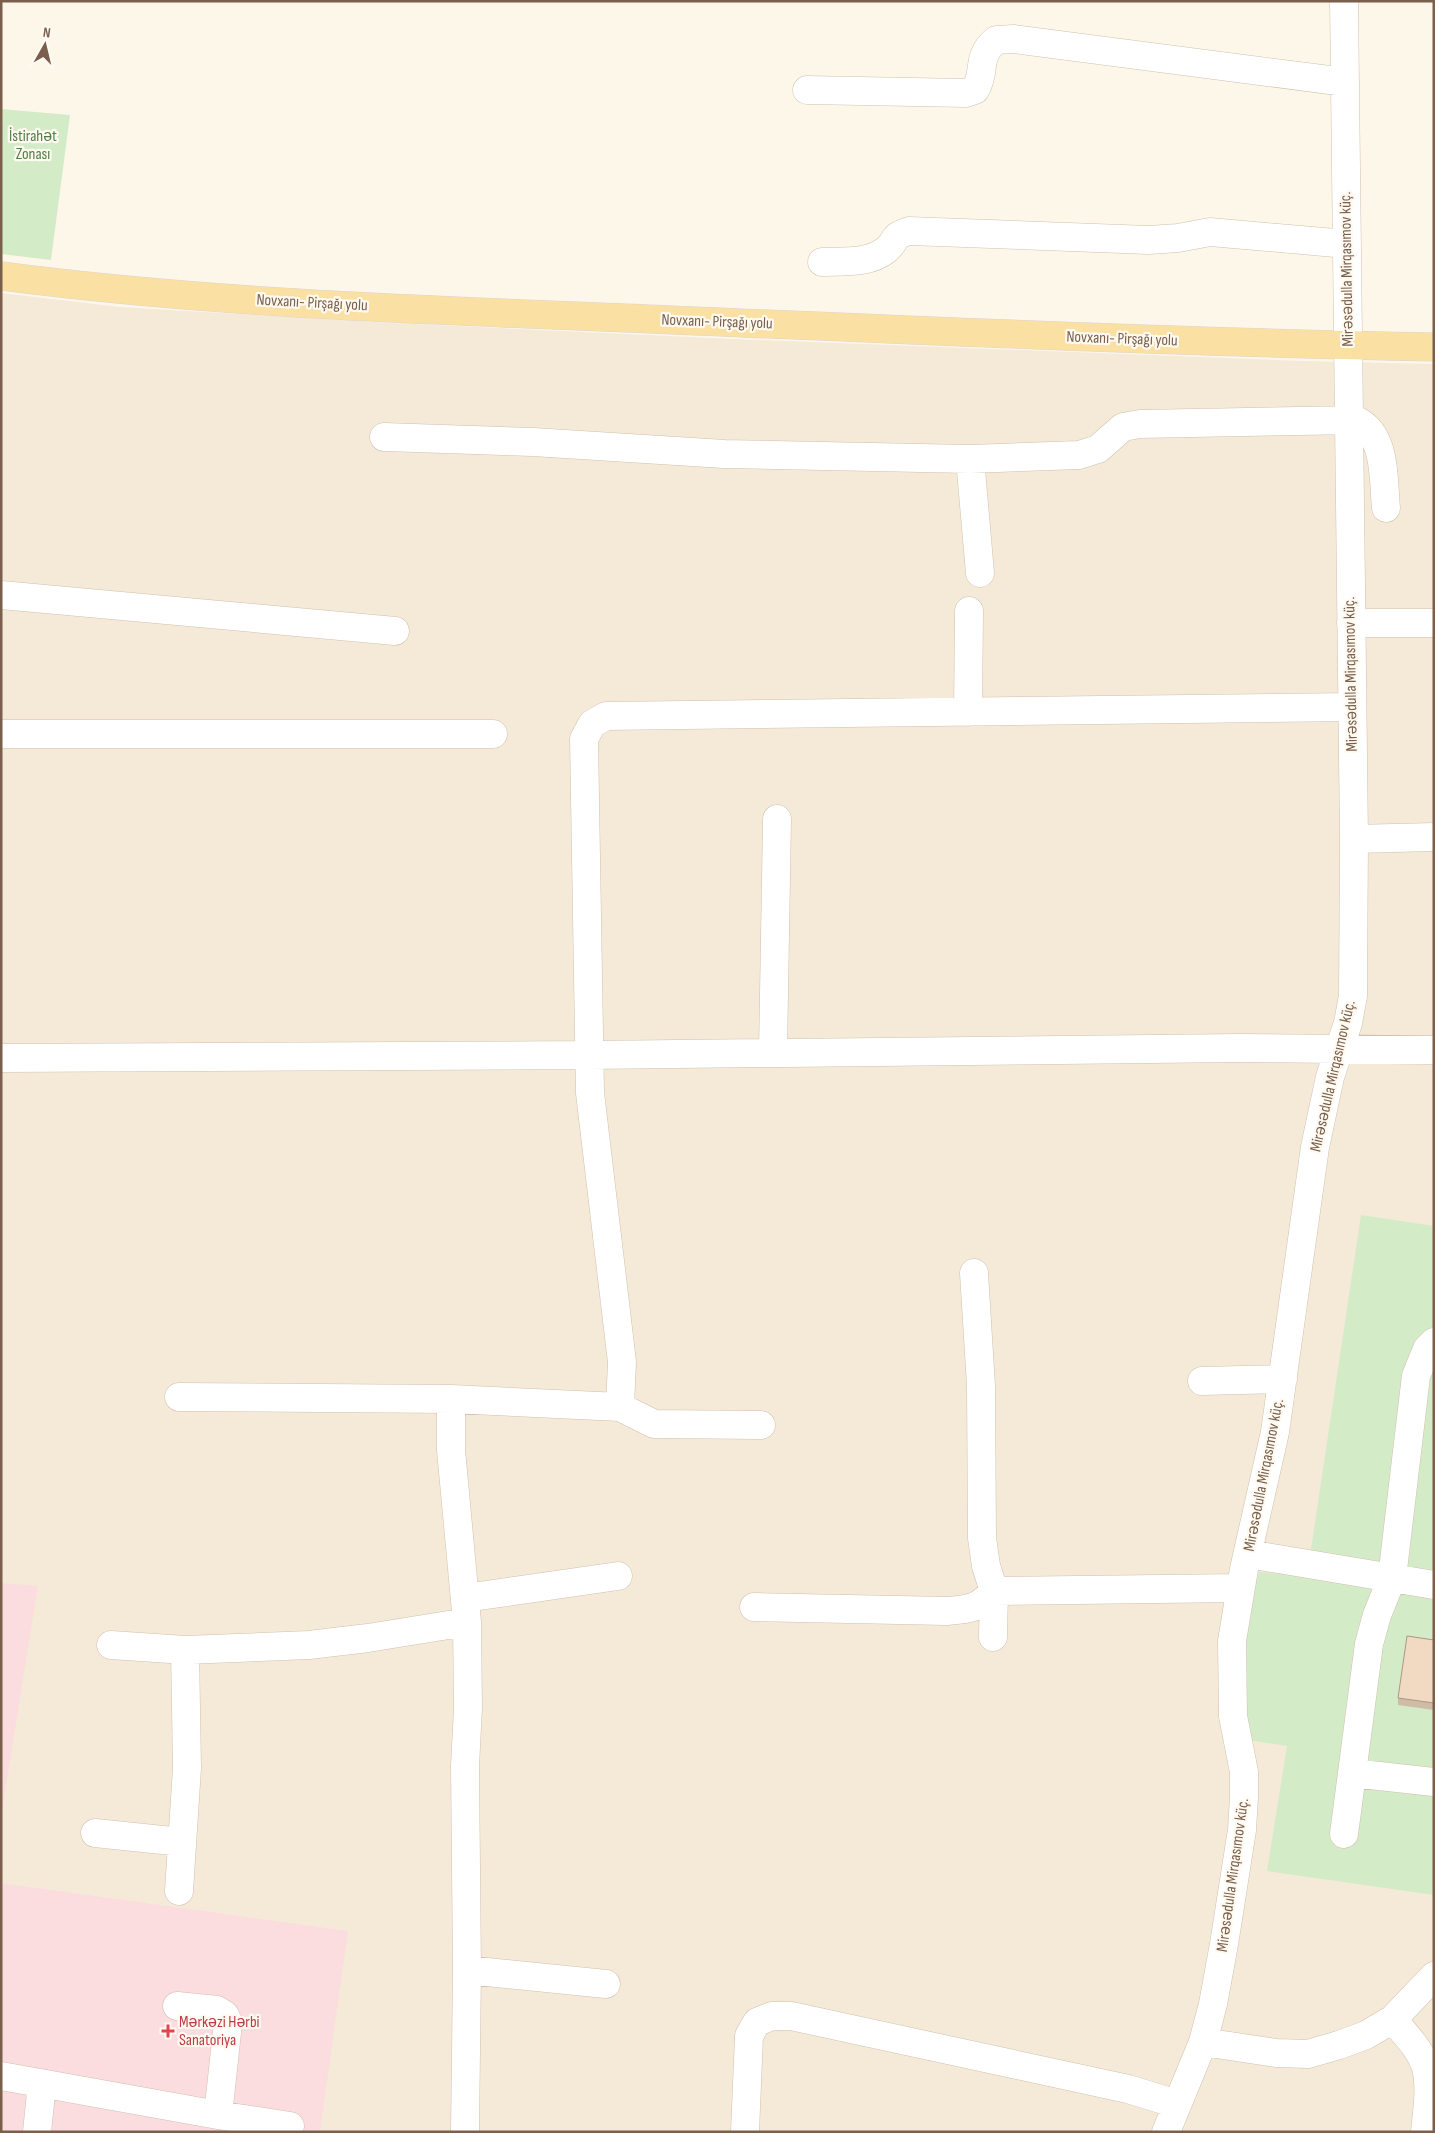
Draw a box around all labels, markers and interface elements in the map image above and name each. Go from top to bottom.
north arrow [20,20,70,70]
text: N [42,24,52,42]
park label: İstirahət Zonası [9,127,57,164]
street label: Mirəsədulla Mirqasımov küç. [1336,191,1358,347]
street label: Novxanı- Pirşağı yolu [256,291,368,315]
street label: Novxanı- Pirşağı yolu [661,311,773,333]
street label: Novxanı- Pirşağı yolu [1066,328,1178,350]
street label: Mirəsədulla Mirqasımov küç. [1340,596,1362,752]
street label: Mirəsədulla Mirqasımov küç. [1306,998,1360,1154]
street label: Mirəsədulla Mirqasımov küç. [1240,1397,1288,1553]
street label: Mirəsədulla Mirqasımov küç. [1213,1797,1253,1953]
place label: Mərkəzi Hərbi Sanatoriya [179,2013,260,2050]
marker: Mərkəzi Hərbi Sanatoriya [161,2024,175,2038]

